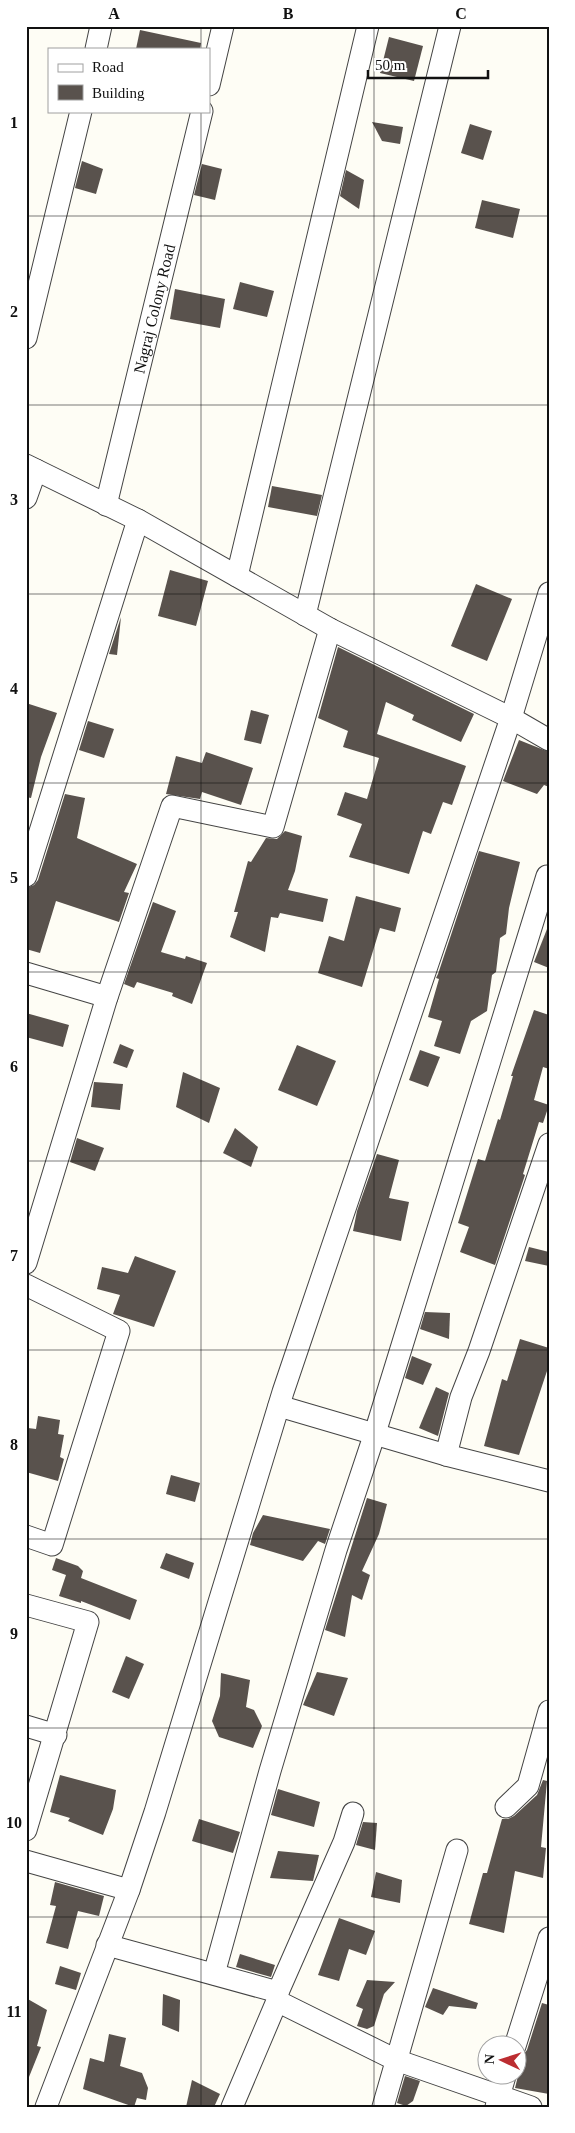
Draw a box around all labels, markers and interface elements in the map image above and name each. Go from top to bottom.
text: A [108,5,120,22]
text: B [283,5,294,22]
text: C [455,5,467,22]
legend [48,48,210,112]
scale bar [368,48,488,80]
text: 50 m [375,57,406,73]
text: Road [92,59,124,75]
text: Building [92,85,145,101]
text: 1 [10,114,18,131]
street label: Nagraj Colony Road [130,242,178,375]
text: 2 [10,303,18,320]
text: 3 [10,491,18,508]
text: 4 [10,680,18,697]
text: 5 [10,869,18,886]
text: 6 [10,1058,18,1075]
text: 7 [10,1247,18,1264]
text: 8 [10,1436,18,1453]
text: 9 [10,1625,18,1642]
text: 10 [6,1814,22,1831]
text: 11 [6,2003,22,2020]
north arrow [478,2036,528,2086]
text: N [482,2054,497,2065]

